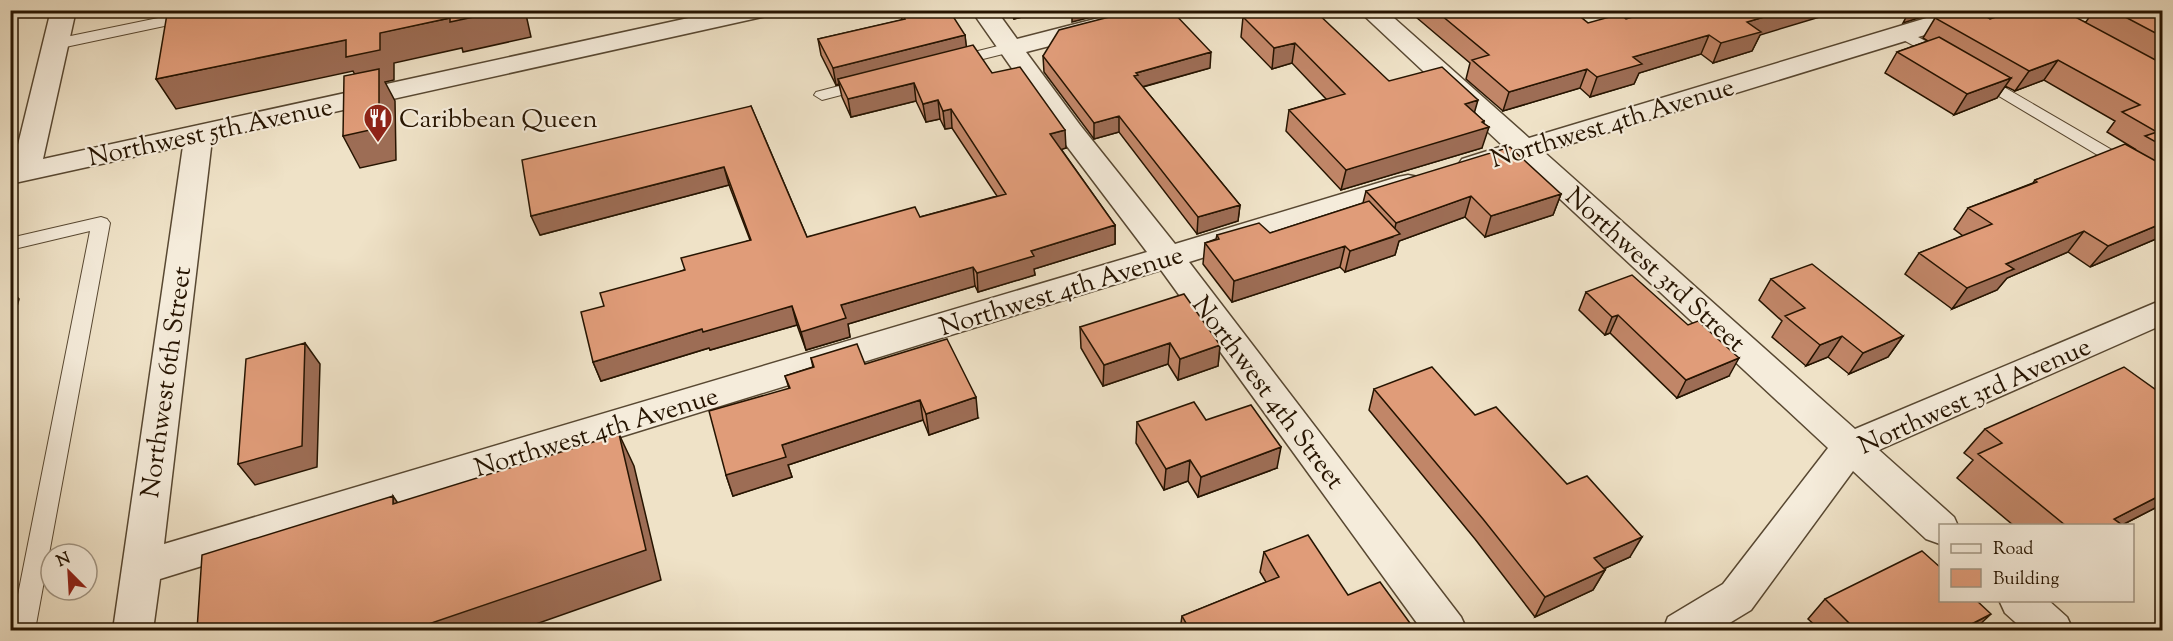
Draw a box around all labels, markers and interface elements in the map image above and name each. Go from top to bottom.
street label: Northwest 4th Avenue [1486,70,1739,179]
street label: Northwest 5th Avenue [85,89,336,177]
restaurant icon: Caribbean Queen [362,102,394,144]
place label: Caribbean Queen [399,102,598,139]
street label: Northwest 3rd Street [1556,180,1753,362]
street label: Northwest 4th Avenue [935,238,1188,347]
street label: Northwest 6th Street [133,264,202,500]
street label: Northwest 4th Street [1182,289,1352,498]
street label: Northwest 3rd Avenue [1853,329,2097,465]
street label: Northwest 4th Avenue [470,379,723,488]
legend [1939,524,2134,602]
text: Road [1993,537,2033,563]
north arrow [39,542,99,602]
text: N [53,547,75,574]
text: Building [1993,567,2059,593]

